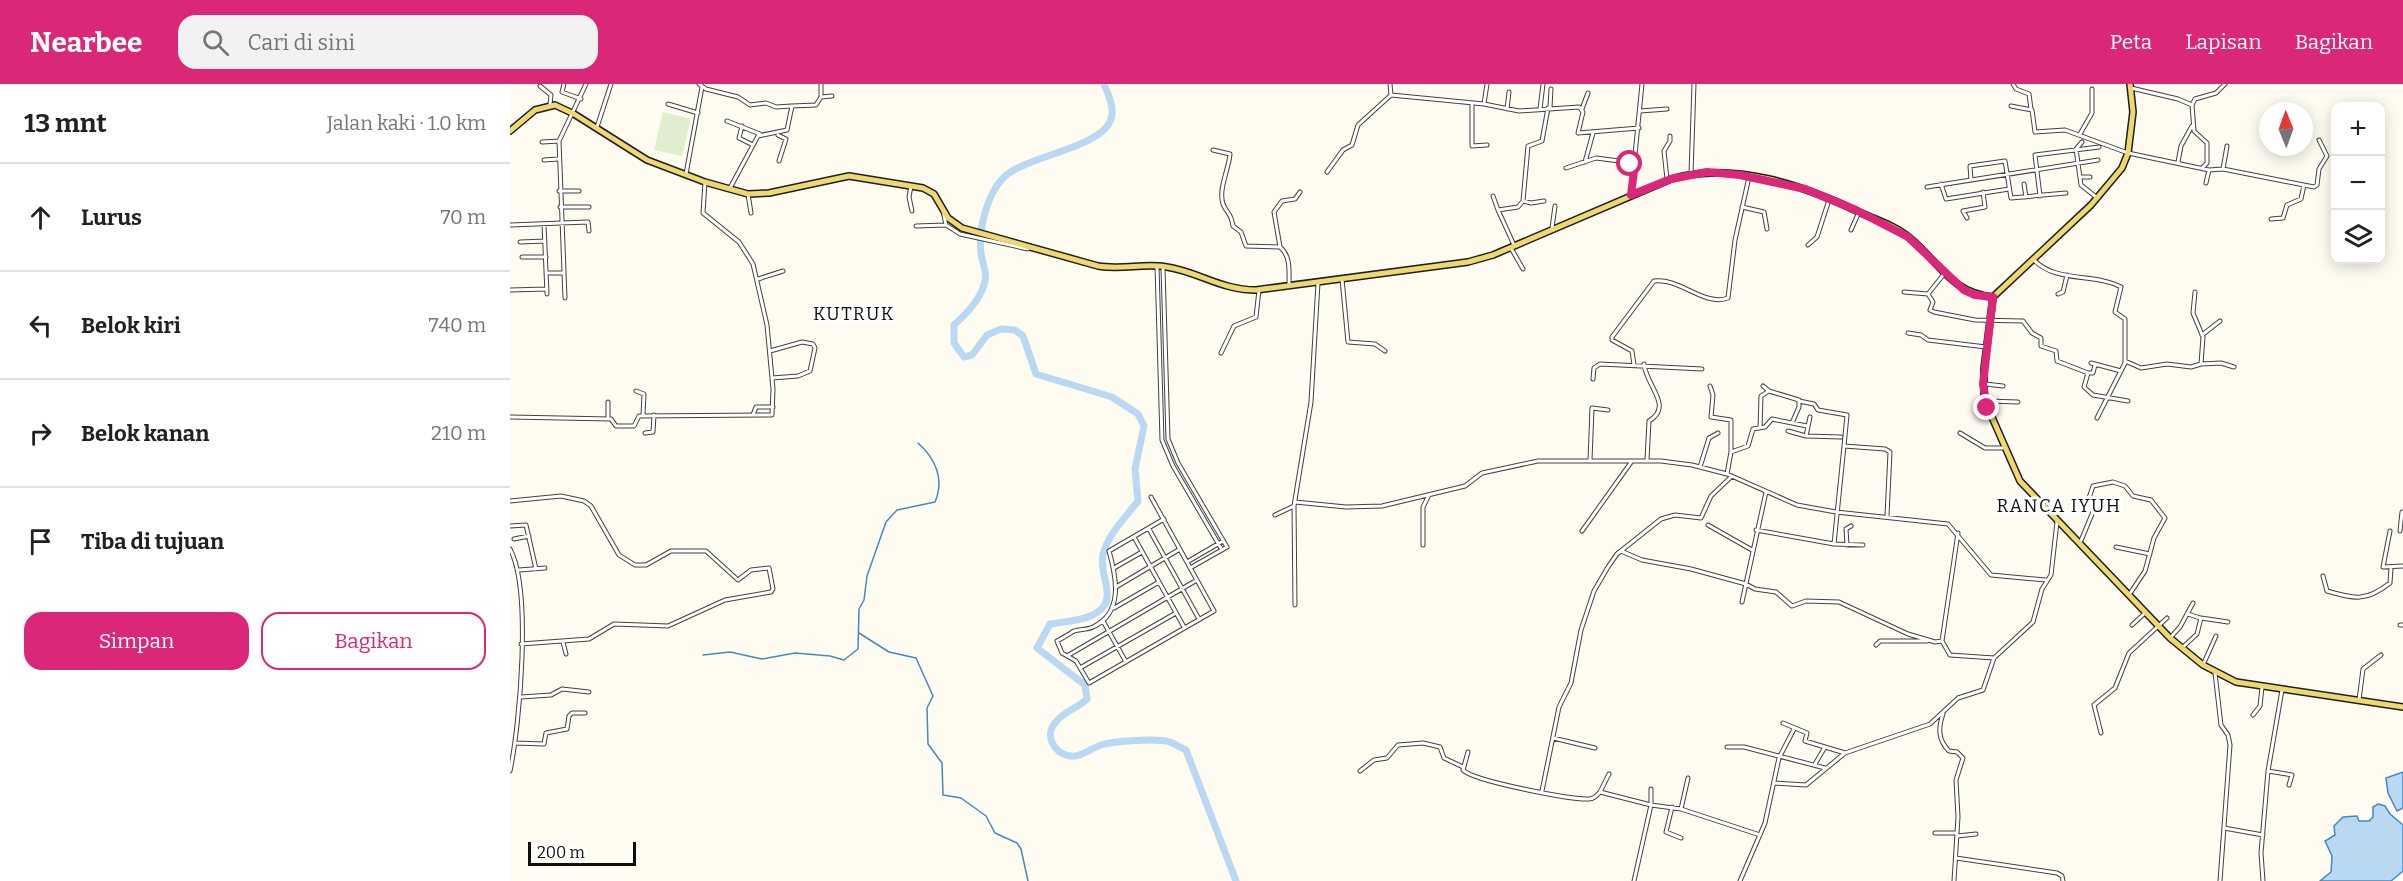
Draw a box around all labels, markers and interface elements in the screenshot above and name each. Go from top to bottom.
search box [178,15,598,69]
text: Nearbee [30,26,142,59]
icon: search [199,26,232,59]
text: Cari di sini [247,29,355,56]
text: Peta [2110,29,2152,55]
text: Lapisan [2185,29,2262,55]
text: Bagikan [2295,29,2373,55]
north arrow [2259,102,2313,156]
map controls [2331,102,2385,264]
button: + [2331,102,2385,156]
text: 13 mnt [24,108,107,139]
text: Jalan kaki · 1.0 km [327,111,486,135]
route start [1616,150,1642,176]
button: − [2331,156,2385,210]
icon: ahead [24,201,57,234]
text: Lurus [81,204,142,231]
text: 70 m [440,205,486,229]
button: layers [2331,210,2385,264]
district label: KUTRUK [813,303,895,325]
icon: left [24,309,57,342]
text: Belok kiri [81,312,181,339]
text: 740 m [429,313,486,337]
route end [1973,394,1999,420]
icon: right [24,417,57,450]
text: Belok kanan [81,420,209,447]
text: 210 m [431,421,486,445]
district label: RANCA IYUH [1996,495,2122,517]
icon: arrive [24,525,57,558]
text: Tiba di tujuan [81,528,224,555]
button: Simpan [24,612,249,670]
button: Bagikan [261,612,486,670]
scale bar [528,839,636,866]
text: 200 m [537,843,585,862]

